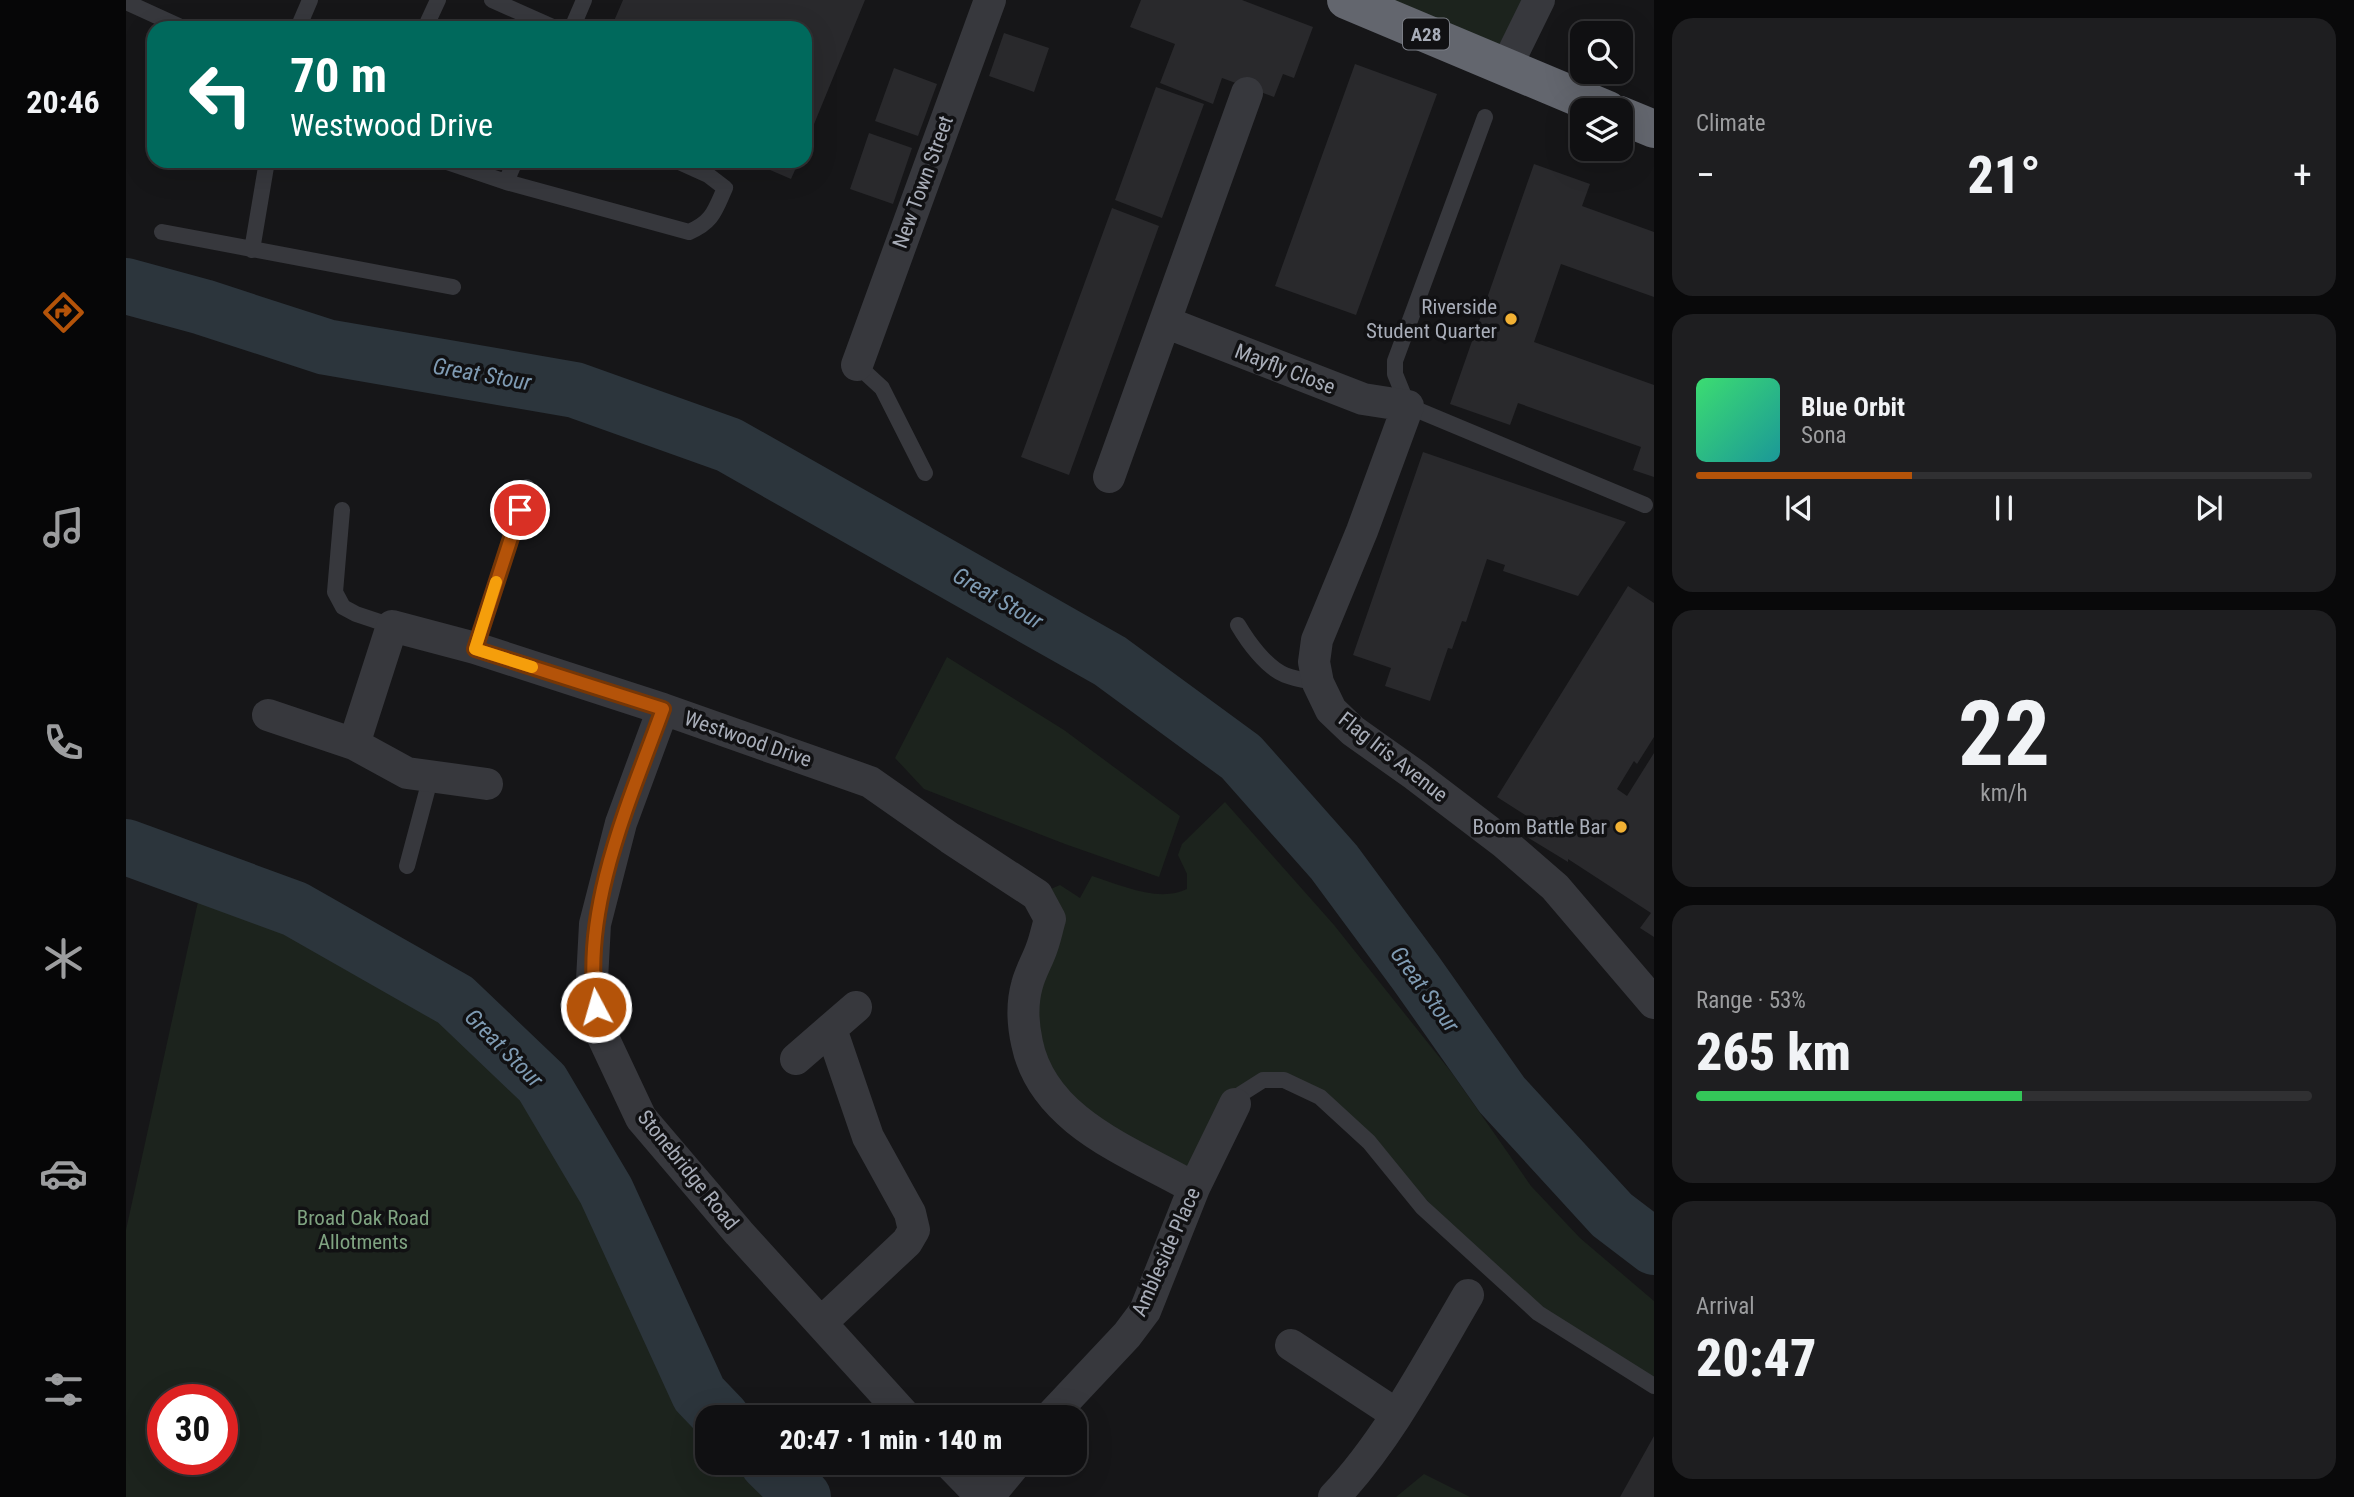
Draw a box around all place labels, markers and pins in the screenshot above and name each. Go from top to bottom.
place label: Riverside Student Quarter [1366,295,1497,343]
marker: Riverside Student Quarter [1503,311,1519,327]
pin [490,480,550,540]
place label: Boom Battle Bar [1472,815,1607,839]
marker: Boom Battle Bar [1613,819,1629,835]

